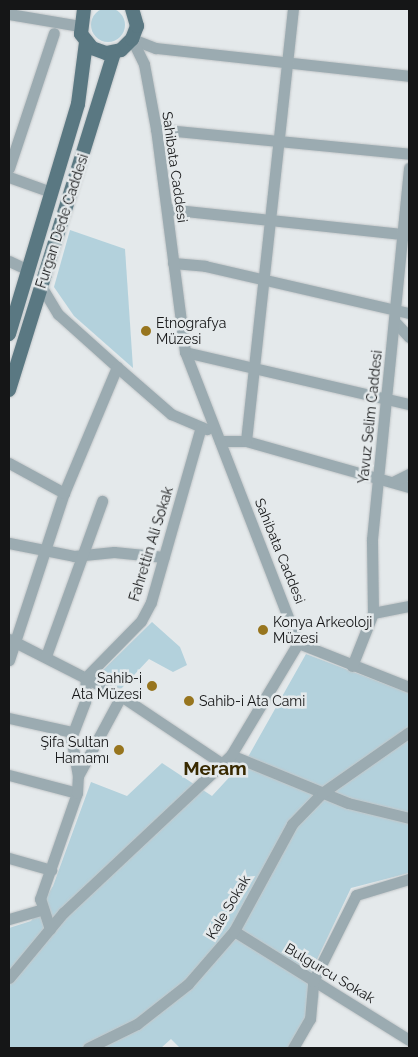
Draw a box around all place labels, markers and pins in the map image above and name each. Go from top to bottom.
place label: Etnografya Müzesi [156,315,226,348]
marker: Etnografya Müzesi [140,325,152,337]
place label: Konya Arkeoloji Müzesi [273,614,373,646]
marker: Konya Arkeoloji Müzesi [257,624,269,636]
place label: Sahib-i Ata Müzesi [72,670,142,702]
marker: Sahib-i Ata Müzesi [146,680,158,692]
place label: Sahib-i Ata Cami [199,693,306,709]
marker: Sahib-i Ata Cami [183,695,195,707]
place label: Şifa Sultan Hamamı [41,734,109,766]
marker: Şifa Sultan Hamamı [113,744,125,756]

